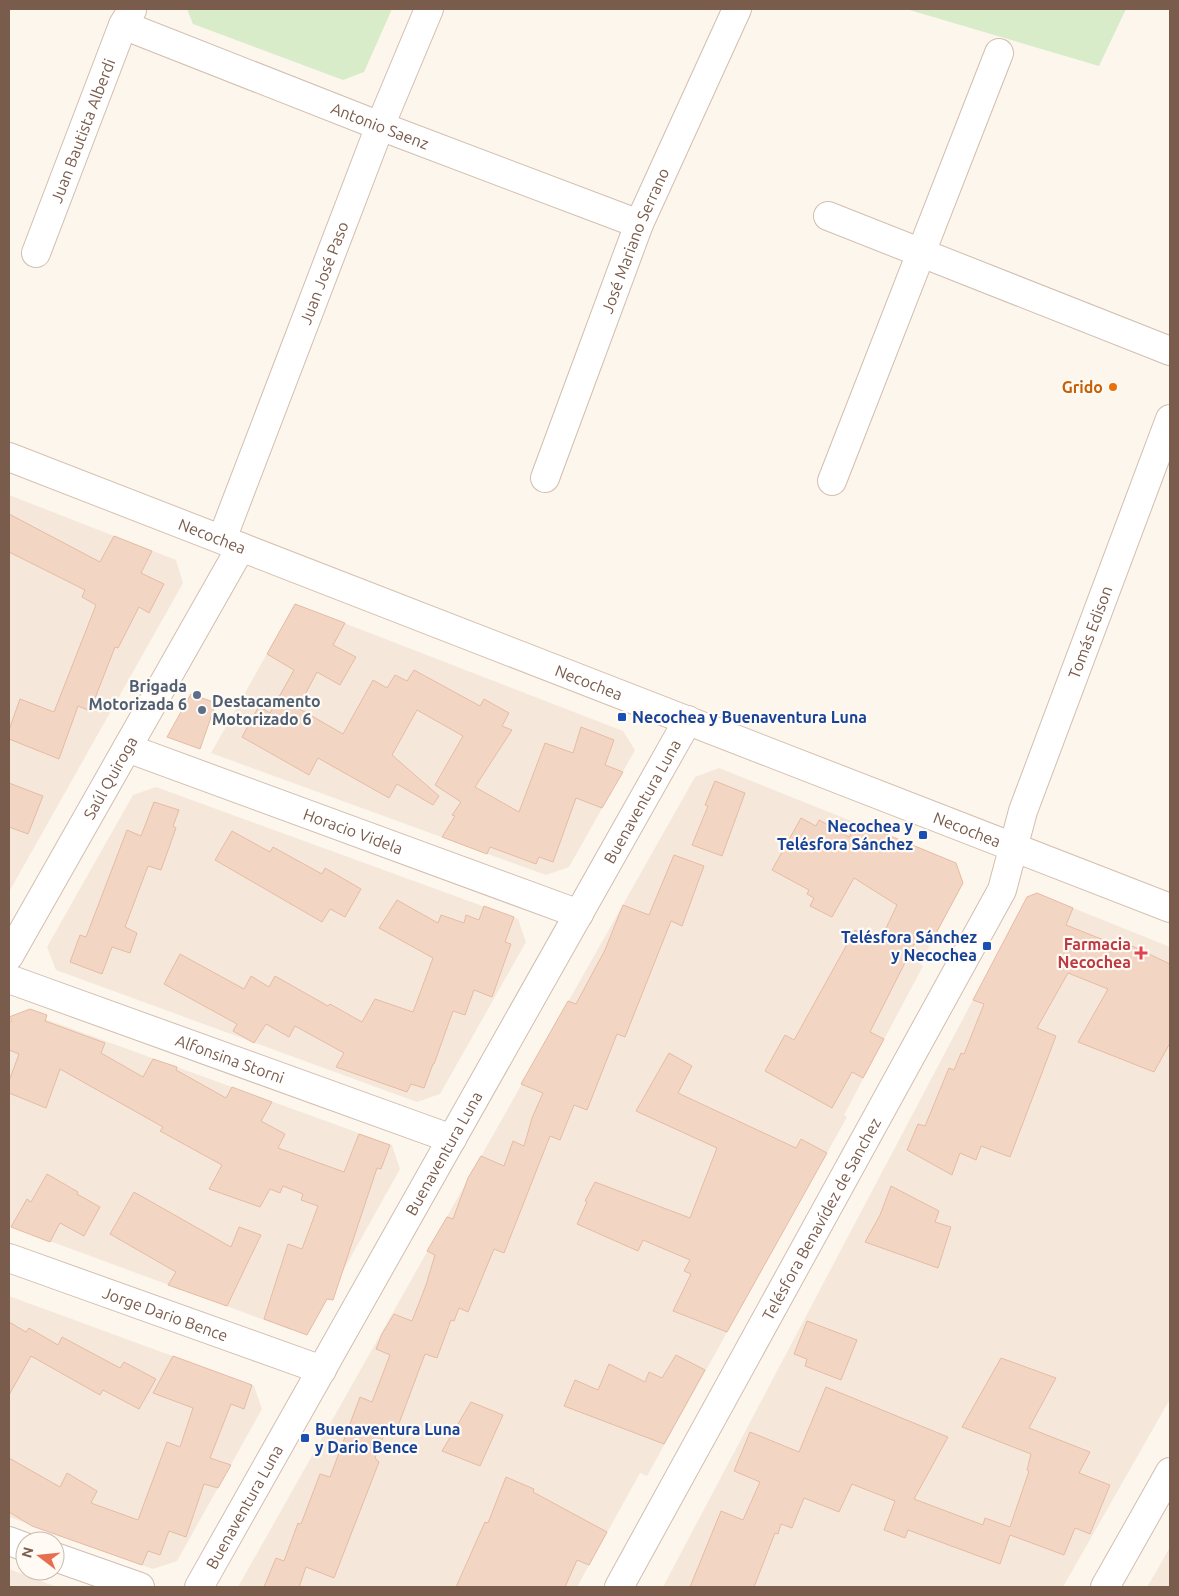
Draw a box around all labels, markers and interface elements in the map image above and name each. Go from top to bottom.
street label: Juan Bautista Alberdi [47,56,118,205]
street label: Antonio Saenz [329,99,431,153]
street label: José Mariano Serrano [598,165,672,316]
street label: Juan José Paso [296,219,352,327]
place label: Grido [1062,378,1103,396]
marker: Grido [1107,381,1119,393]
street label: Necochea [176,515,248,557]
street label: Tomás Edison [1064,583,1116,681]
street label: Necochea [553,661,625,703]
place label: Brigada Motorizada 6 [88,677,187,713]
marker: Brigada Motorizada 6 [191,689,203,701]
place label: Destacamento Motorizado 6 [212,692,321,728]
marker: Destacamento Motorizado 6 [196,704,208,716]
place label: Necochea y Buenaventura Luna [632,708,867,726]
marker: Necochea y Buenaventura Luna [616,711,628,723]
street label: Saúl Quiroga [80,733,141,822]
street label: Buenaventura Luna [600,736,684,866]
street label: Horacio Videla [301,805,405,858]
street label: Necochea [931,808,1003,850]
place label: Necochea y Telésfora Sánchez [777,817,913,853]
marker: Necochea y Telésfora Sánchez [917,829,929,841]
place label: Telésfora Sánchez y Necochea [841,928,977,964]
place label: Farmacia Necochea [1058,935,1131,971]
marker: Telésfora Sánchez y Necochea [981,940,993,952]
marker: Farmacia Necochea [1135,947,1147,959]
street label: Alfonsina Storni [173,1031,287,1087]
street label: Buenaventura Luna [402,1088,486,1218]
street label: Telésfora Benavídez de Sanchez [758,1115,884,1323]
street label: Jorge Dario Bence [100,1283,230,1345]
place label: Buenaventura Luna y Dario Bence [315,1420,460,1456]
marker: Buenaventura Luna y Dario Bence [299,1432,311,1444]
street label: Buenaventura Luna [202,1442,286,1572]
north arrow [15,1531,65,1581]
text: N [18,1545,37,1560]

